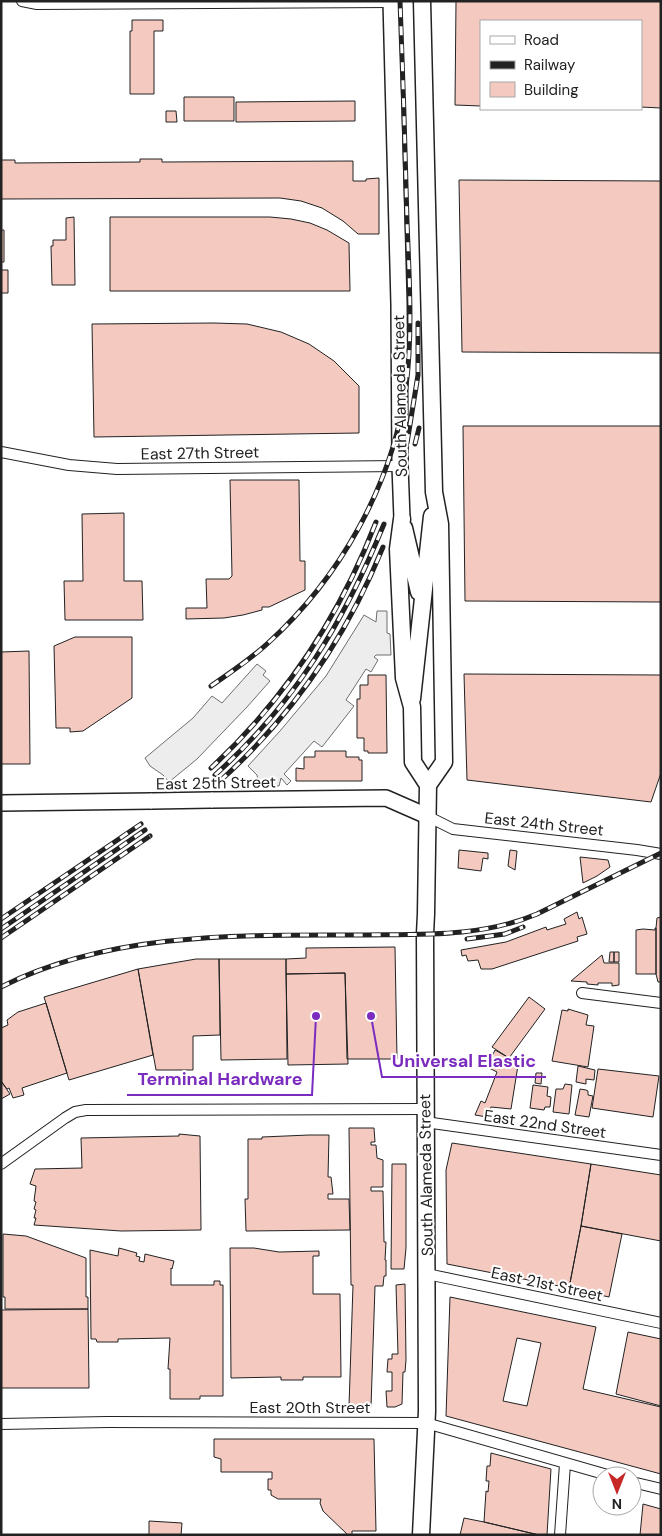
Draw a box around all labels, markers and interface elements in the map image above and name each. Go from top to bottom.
legend [480,20,642,110]
text: Road [524,30,559,50]
text: Railway [524,55,576,75]
text: Building [524,80,579,100]
street label: South Alameda Street [388,315,412,477]
street label: East 27th Street [141,441,259,465]
street label: East 25th Street [156,771,276,795]
street label: East 24th Street [483,807,605,841]
callout: Universal Elastic [382,1044,546,1077]
text: Universal Elastic [392,1049,536,1073]
callout: Terminal Hardware [127,1062,312,1095]
text: Terminal Hardware [137,1067,303,1091]
street label: South Alameda Street [414,1094,438,1256]
street label: East 22nd Street [483,1105,607,1143]
street label: East 21st Street [489,1262,605,1306]
street label: East 20th Street [249,1397,371,1418]
north arrow [592,1466,642,1516]
text: N [612,1495,622,1513]

